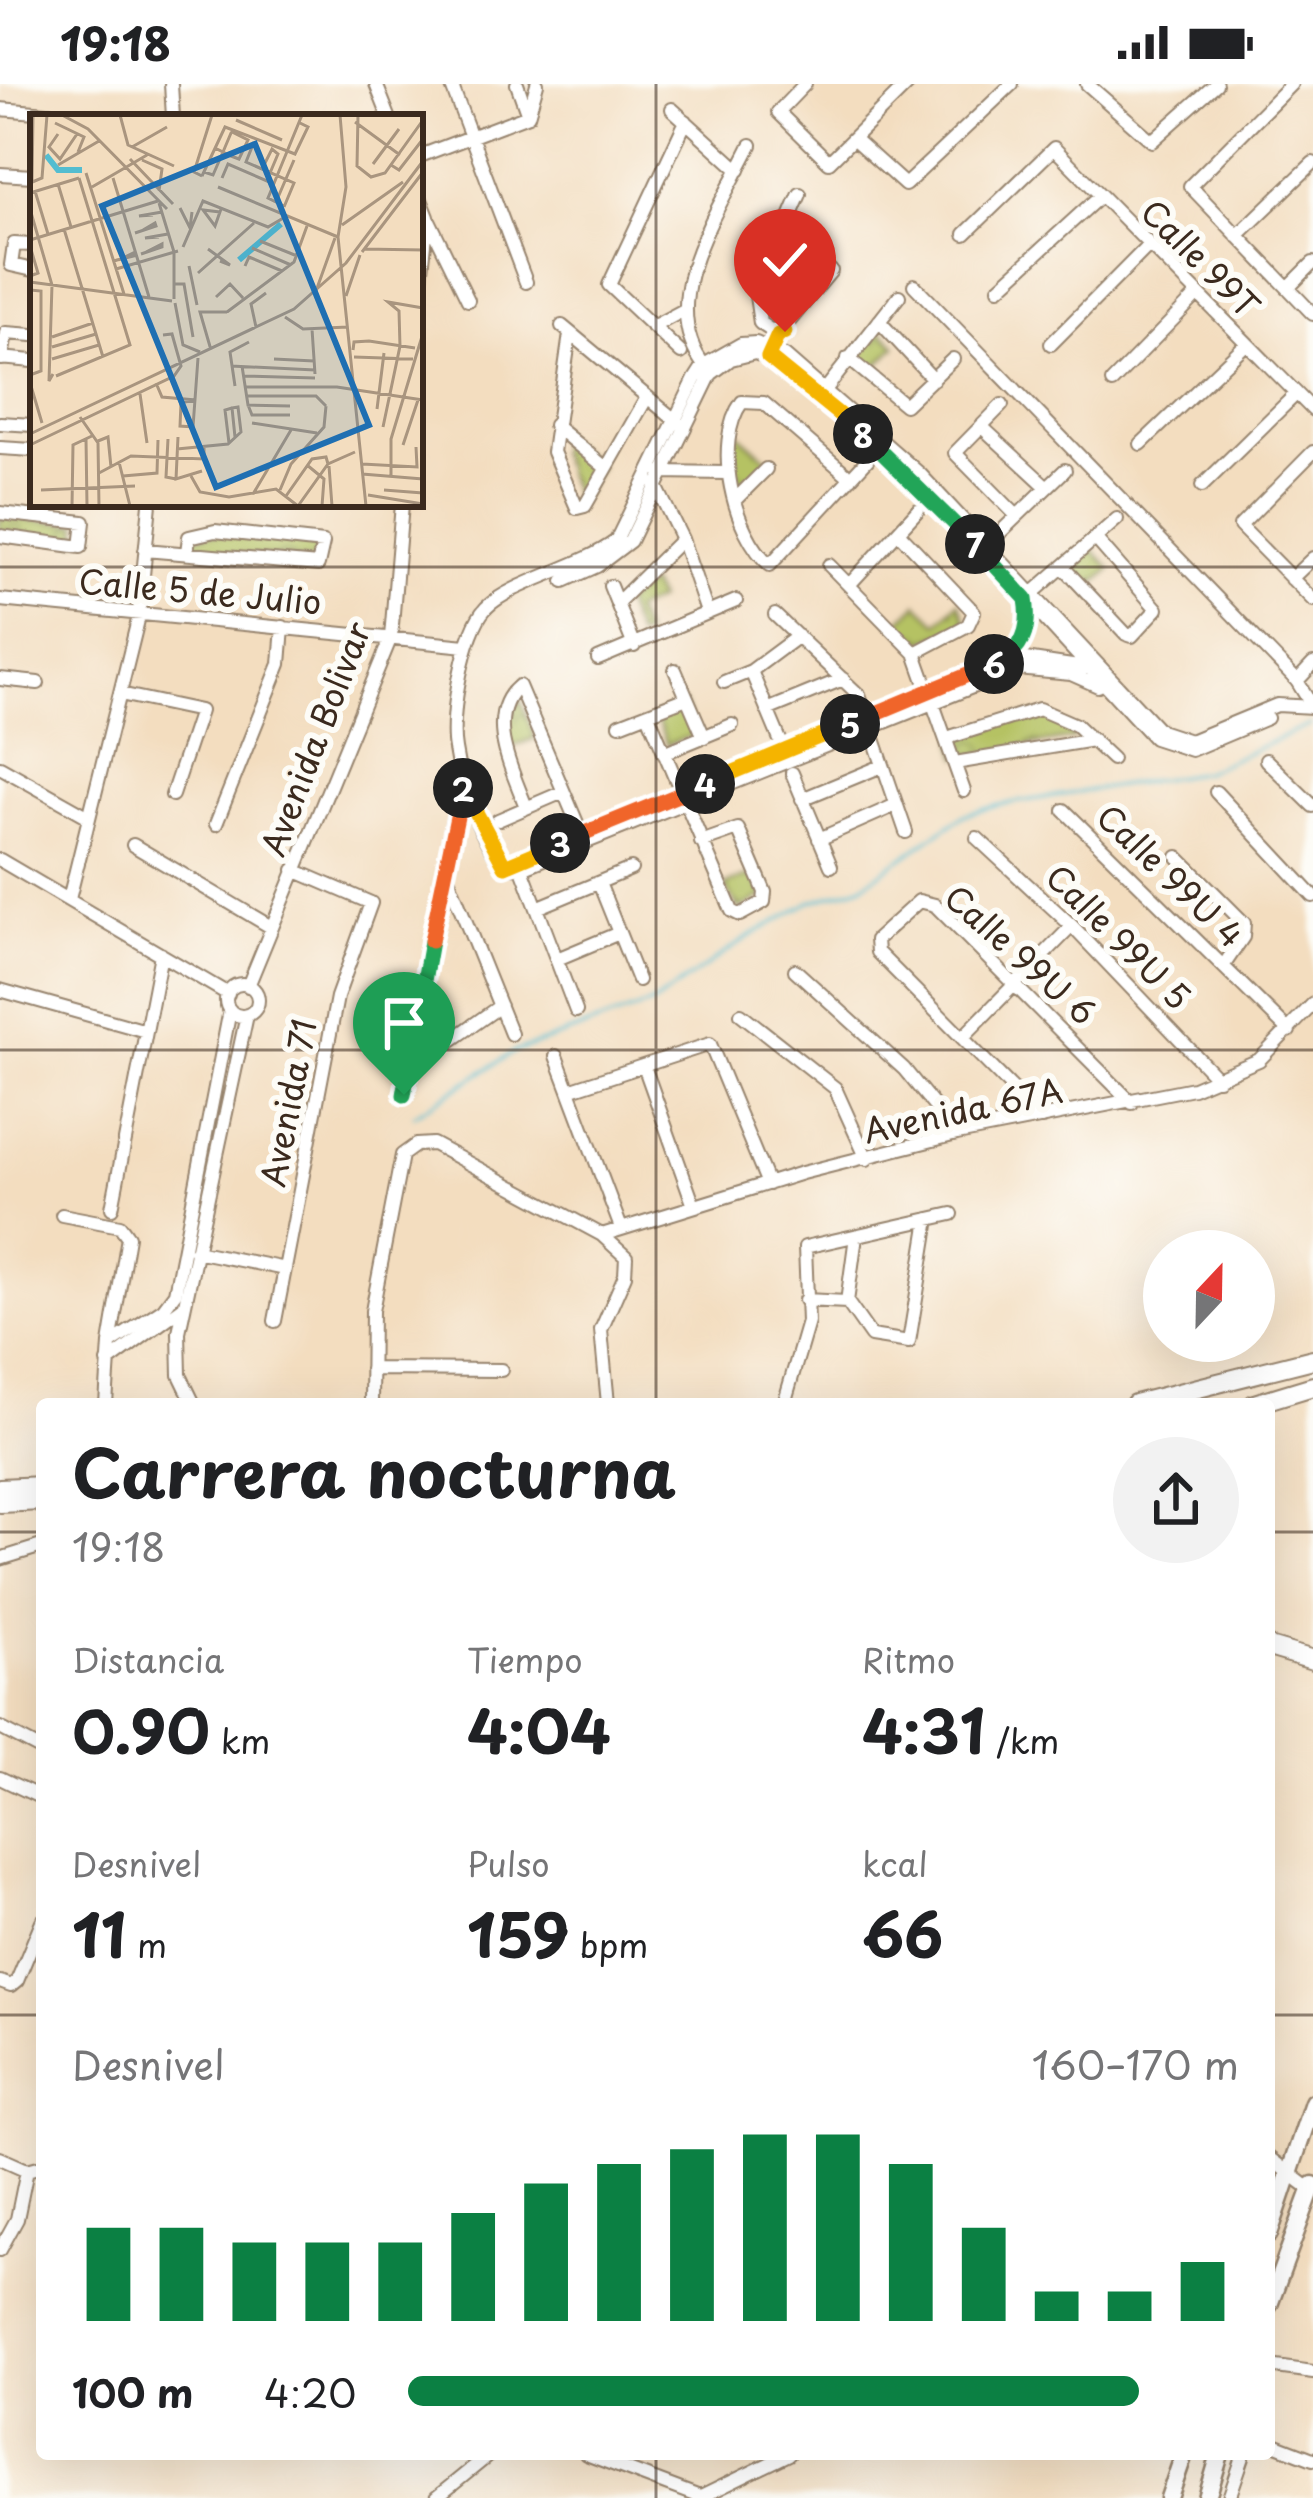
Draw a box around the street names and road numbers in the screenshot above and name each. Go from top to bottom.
street label: Calle 99T [1131,187,1273,329]
street label: Calle 5 de Julio [77,554,324,626]
street label: Avenida Bolivar [246,613,382,863]
street label: Calle 99U 4 [1086,791,1256,958]
street label: Calle 99U 5 [1036,852,1203,1019]
street label: Calle 99U 6 [934,872,1108,1035]
street label: Avenida 71 [246,1015,328,1191]
street label: Avenida 67A [859,1064,1067,1154]

